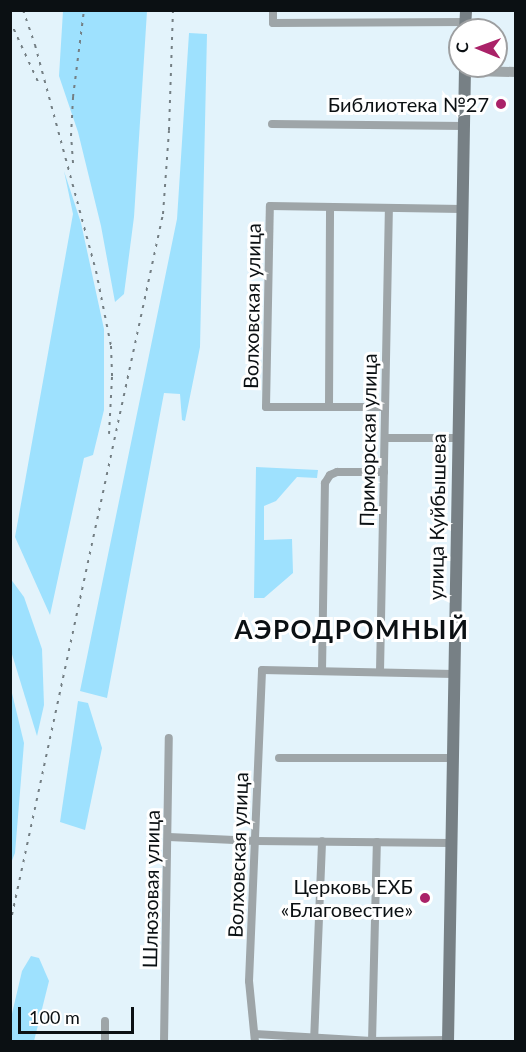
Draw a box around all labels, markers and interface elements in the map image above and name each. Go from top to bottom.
north arrow [448,18,508,78]
text: С [452,42,471,53]
place label: Библиотека №27 [328,92,489,116]
marker: Библиотека №27 [494,97,508,111]
street label: Волховская улица [239,223,265,389]
street label: Приморская улица [354,353,382,527]
street label: улица Куйбышева [424,433,450,601]
district label: АЭРОДРОМНЫЙ [235,614,469,646]
street label: Волховская улица [223,772,253,938]
street label: Шлюзовая улица [138,810,164,968]
place label: Церковь ЕХБ «Благовестие» [281,874,413,921]
marker: Церковь ЕХБ «Благовестие» [418,891,432,905]
scale bar [21,995,136,1033]
text: 100 m [29,1006,80,1028]

